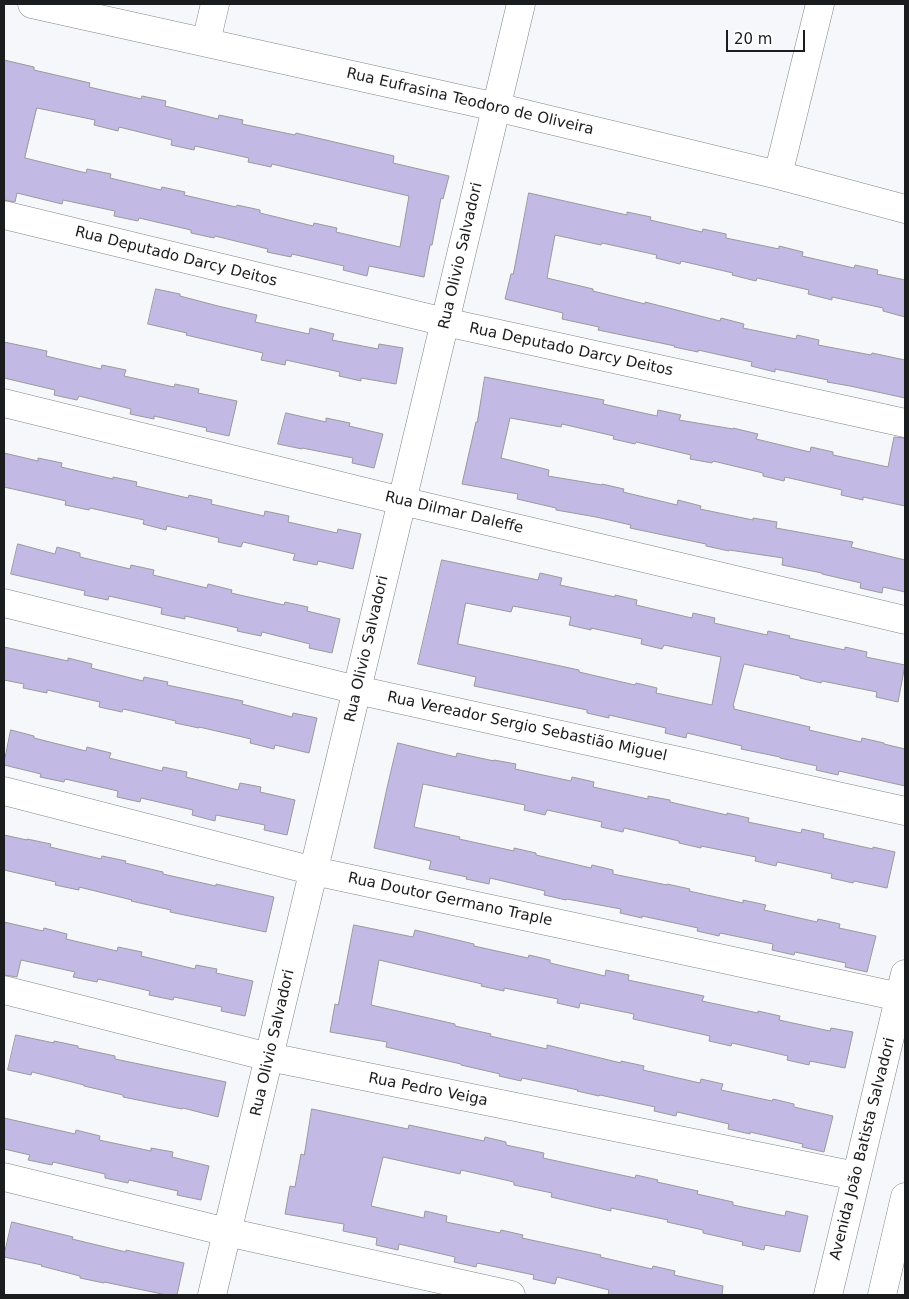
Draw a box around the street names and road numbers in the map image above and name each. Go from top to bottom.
street label: Rua Eufrasina Teodoro de Oliveira [345,65,595,139]
street label: Rua Olivio Salvadori [435,181,487,331]
street label: Rua Deputado Darcy Deitos [73,223,279,291]
street label: Rua Deputado Darcy Deitos [467,320,675,380]
street label: Rua Dilmar Daleffe [383,488,525,538]
street label: Rua Olivio Salvadori [341,574,393,724]
street label: Rua Vereador Sergio Sebastião Miguel [385,688,669,766]
street label: Rua Doutor Germano Traple [346,870,554,930]
street label: Rua Olivio Salvadori [247,968,299,1118]
street label: Avenida João Batista Salvadori [827,1036,899,1262]
street label: Rua Pedro Veiga [367,1070,489,1110]

